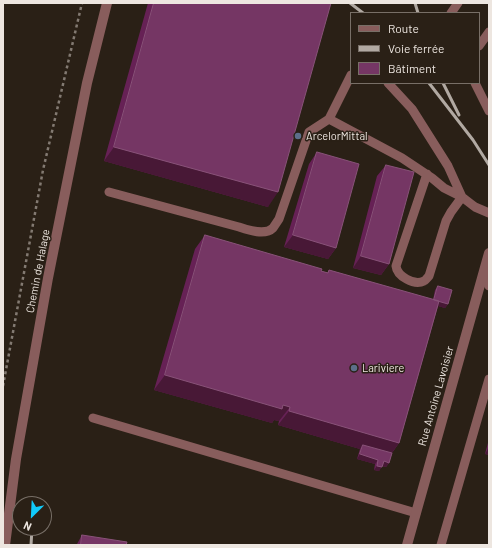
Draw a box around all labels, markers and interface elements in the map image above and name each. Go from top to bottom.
legend [350,12,480,84]
text: Route [388,21,419,35]
text: Voie ferrée [388,41,444,55]
text: Bâtiment [388,61,436,75]
place label: ArcelorMittal [306,129,368,143]
marker: ArcelorMittal [293,131,303,141]
street label: Chemin de Halage [23,228,53,314]
street label: Rue Antoine Lavoisier [415,344,457,448]
place label: Lariviere [362,361,404,375]
marker: Lariviere [349,363,359,373]
north arrow [12,496,52,536]
text: N [21,519,33,534]

